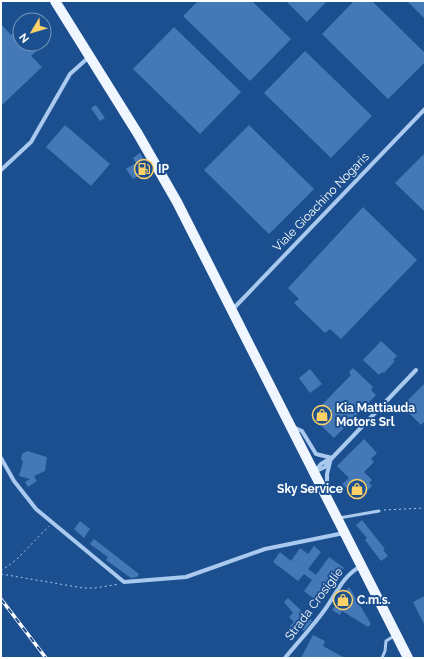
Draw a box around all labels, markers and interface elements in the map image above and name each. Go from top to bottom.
north arrow [12,12,52,52]
text: N [17,31,32,45]
street label: Viale Gioachino Nogaris [270,150,372,254]
fuel station icon: IP [133,158,155,180]
place label: IP [158,162,169,176]
place label: Kia Mattiauda Motors Srl [336,401,415,429]
shop icon: Kia Mattiauda Motors Srl [311,404,333,426]
shop icon: Sky Service [346,478,368,500]
place label: Sky Service [277,482,343,496]
street label: Strada Crosiglie [282,565,346,643]
shop icon: C.m.s. [332,589,354,611]
place label: C.m.s. [357,593,391,607]

